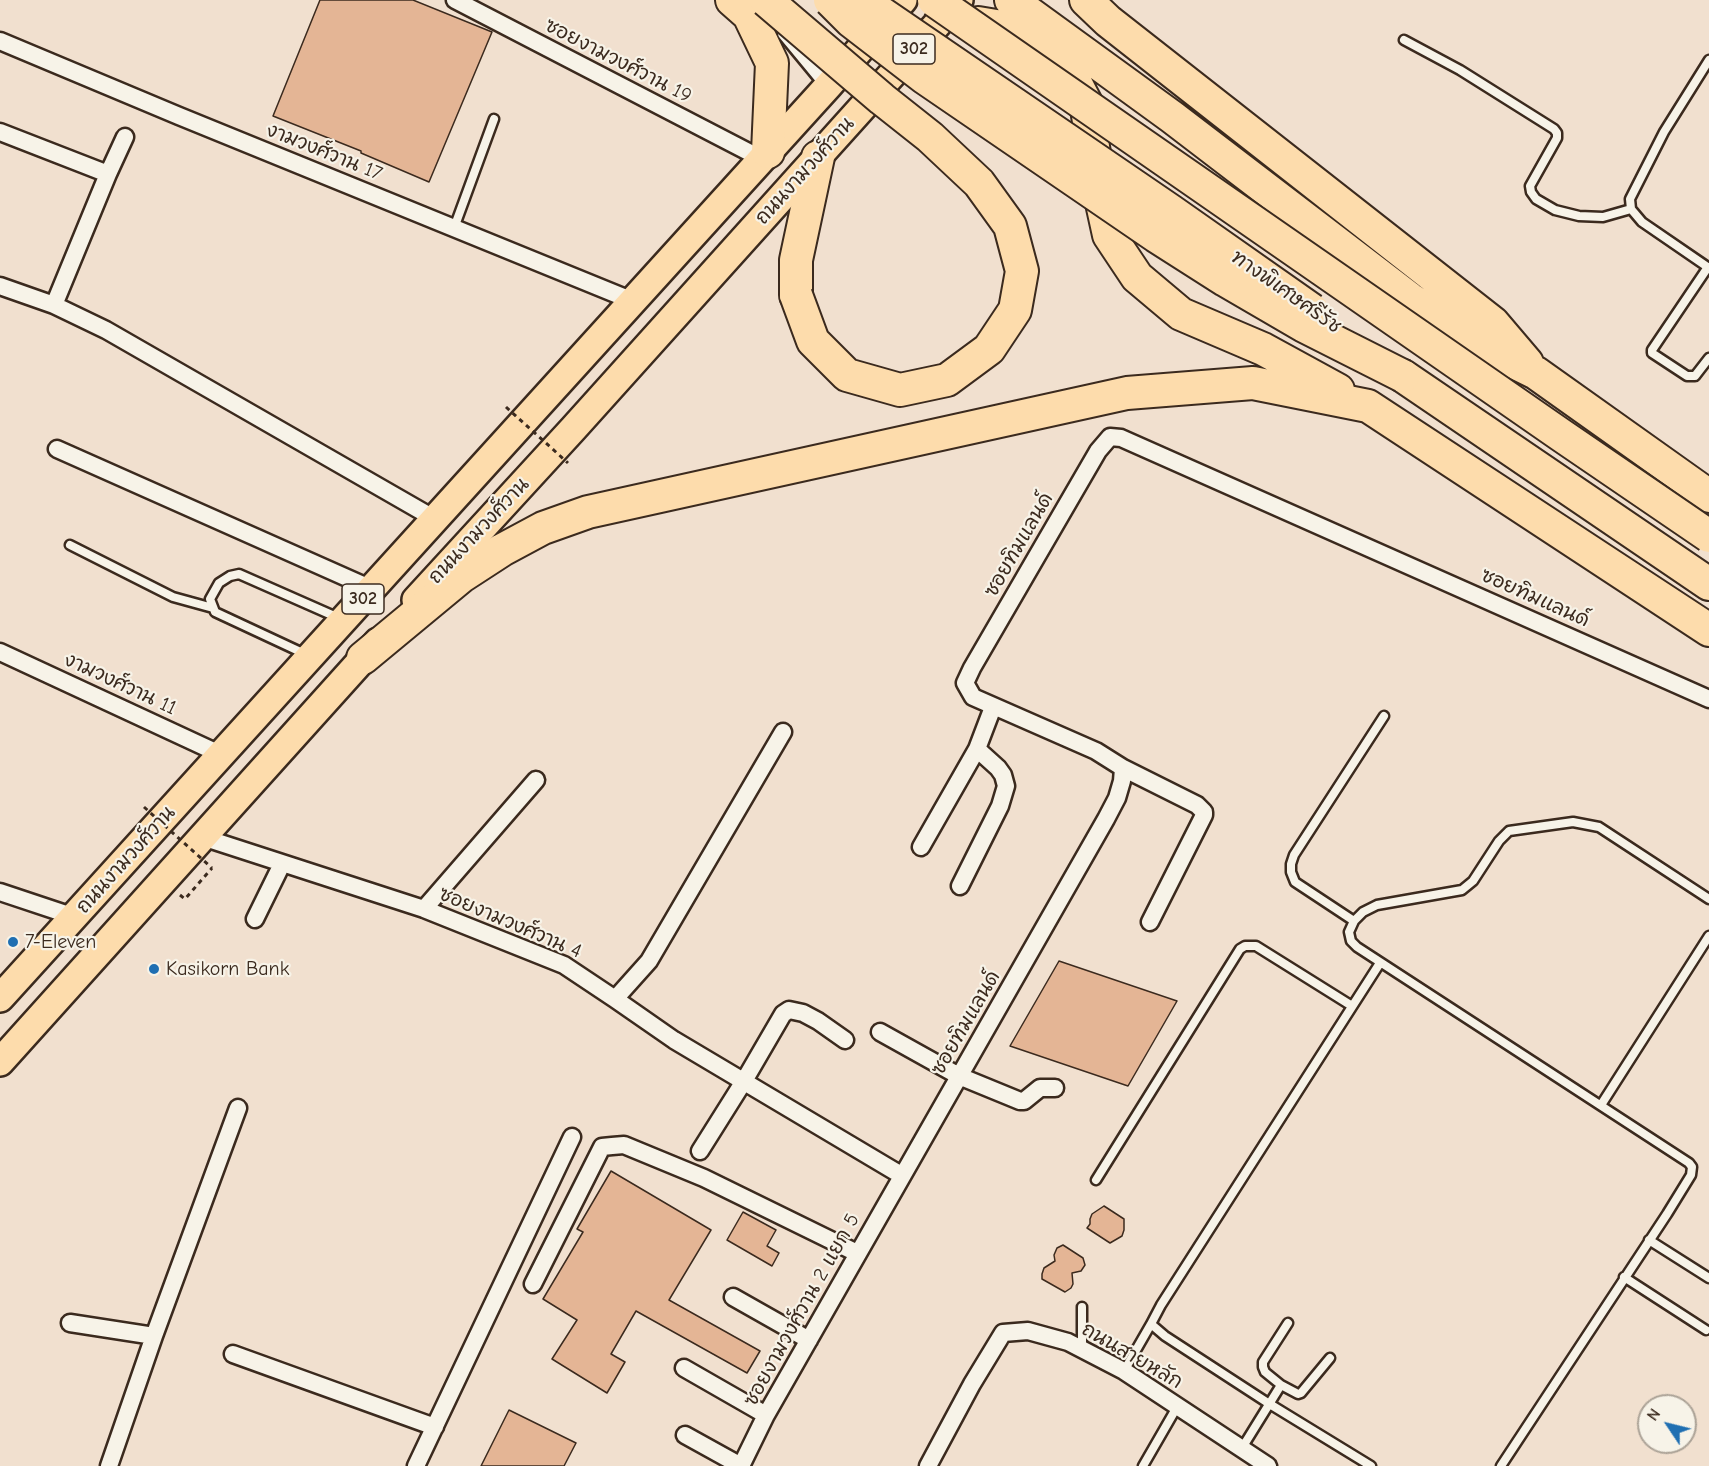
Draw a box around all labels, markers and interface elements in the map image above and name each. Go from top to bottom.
street label: ซอยงามวงศ์วาน 19 [541,14,695,108]
road number: 302 [893,34,935,64]
street label: ถนนงามวงศ์วาน [750,112,860,230]
street label: งามวงศ์วาน 17 [262,118,386,186]
street label: ทางพิเศษศรีรัช [1226,245,1346,339]
street label: ถนนงามวงศ์วาน [424,473,534,589]
street label: ซอยทิมแลนด์ [979,488,1059,602]
street label: ซอยทิมแลนด์ [1477,563,1593,633]
road number: 302 [342,584,384,614]
street label: งามวงศ์วาน 11 [60,647,180,721]
street label: ถนนงามวงศ์วาน [71,801,181,919]
street label: ซอยงามวงศ์วาน 4 [435,882,585,964]
place label: 7-Eleven [25,930,96,954]
marker: 7-Eleven [6,935,20,949]
place label: Kasikorn Bank [166,957,289,981]
marker: Kasikorn Bank [147,962,161,976]
street label: ซอยทิมแลนด์ [926,966,1006,1080]
street label: ซอยงามวงศ์วาน 2 แยก 5 [739,1209,865,1411]
street label: ถนนสายหลัก [1077,1317,1187,1395]
north arrow [1637,1394,1697,1454]
text: N [1644,1405,1664,1424]

